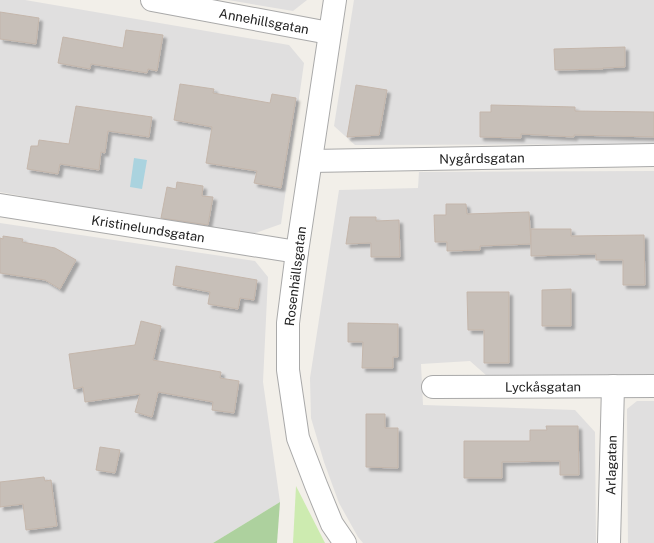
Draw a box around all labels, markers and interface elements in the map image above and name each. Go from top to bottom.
street label: Annehillsgatan [218,6,310,37]
street label: Nygårdsgatan [439,150,525,167]
street label: Kristinelundsgatan [90,213,206,245]
street label: Rosenhällsgatan [282,225,309,327]
street label: Lyckåsgatan [505,379,581,395]
street label: Arlagatan [603,435,620,495]

